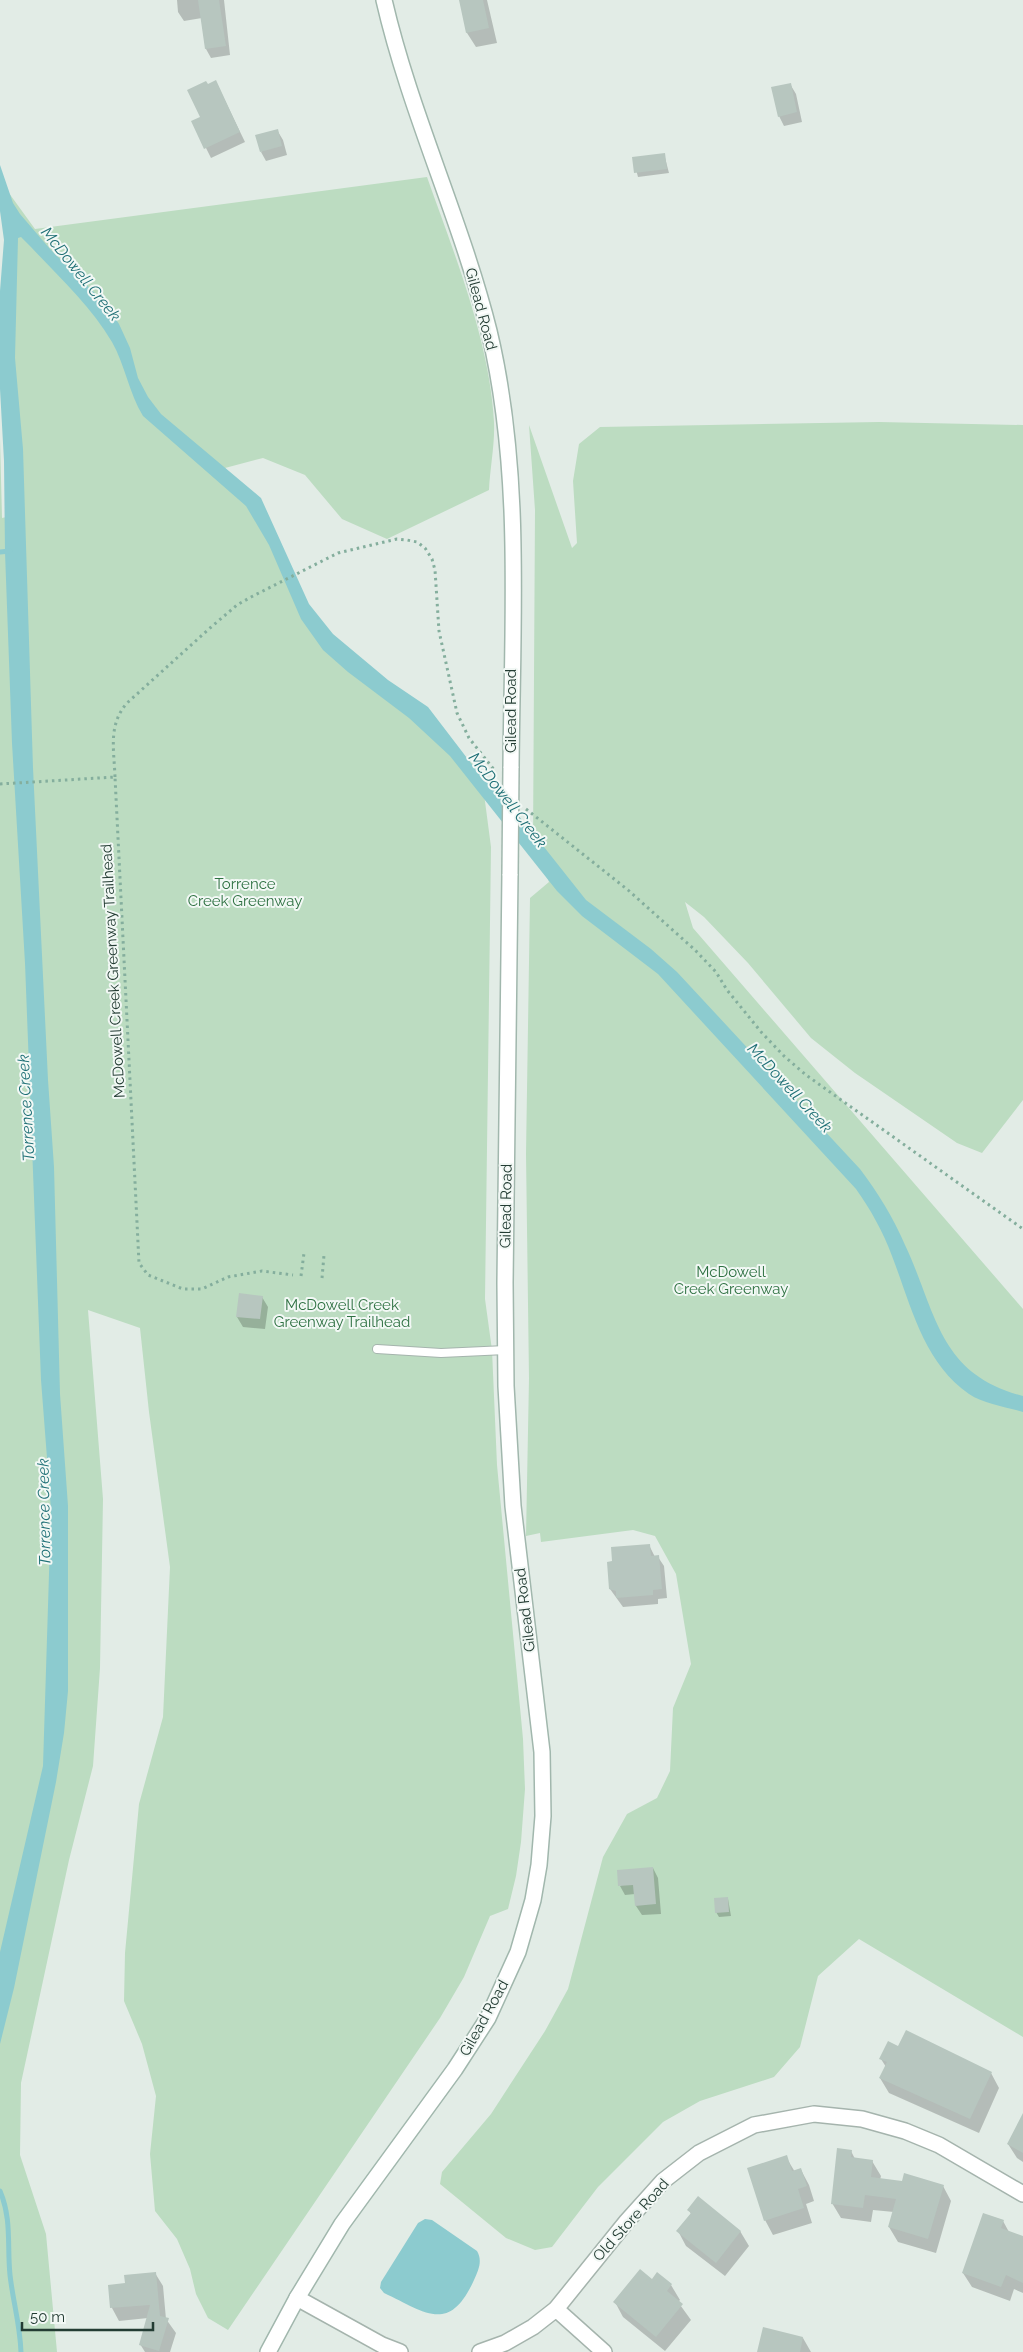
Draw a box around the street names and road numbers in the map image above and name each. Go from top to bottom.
street label: Gilead Road [461,266,501,352]
street label: Gilead Road [502,669,520,753]
street label: McDowell Creek Greenway Trailhead [97,844,129,1098]
street label: Gilead Road [496,1164,516,1248]
street label: Gilead Road [511,1567,539,1653]
street label: Gilead Road [456,1977,512,2059]
street label: Old Store Road [589,2175,673,2265]

